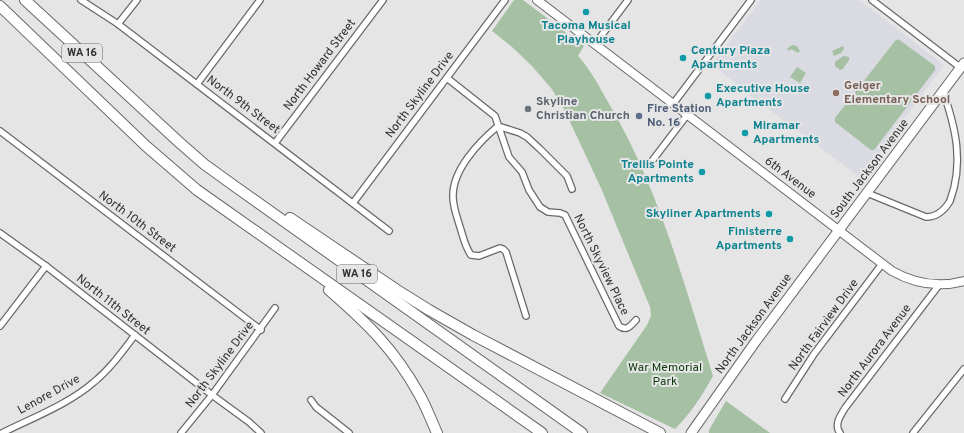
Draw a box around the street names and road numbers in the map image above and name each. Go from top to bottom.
street label: North Howard Street [280,16,360,114]
road number: WA 16 [62,44,102,62]
street label: North Skyline Drive [382,48,458,142]
street label: North 9th Street [203,72,283,138]
street label: South Jackson Avenue [827,116,913,222]
street label: 6th Avenue [761,153,819,203]
street label: North 10th Street [95,188,179,256]
street label: North Skyview Place [570,212,632,318]
road number: WA 16 [337,265,377,283]
street label: North 11th Street [73,271,153,339]
street label: North Jackson Avenue [712,271,796,377]
street label: North Fairview Drive [785,276,863,374]
street label: North Aurora Avenue [835,301,915,401]
street label: North Skyline Drive [182,318,258,412]
street label: Lenore Drive [15,371,83,419]

